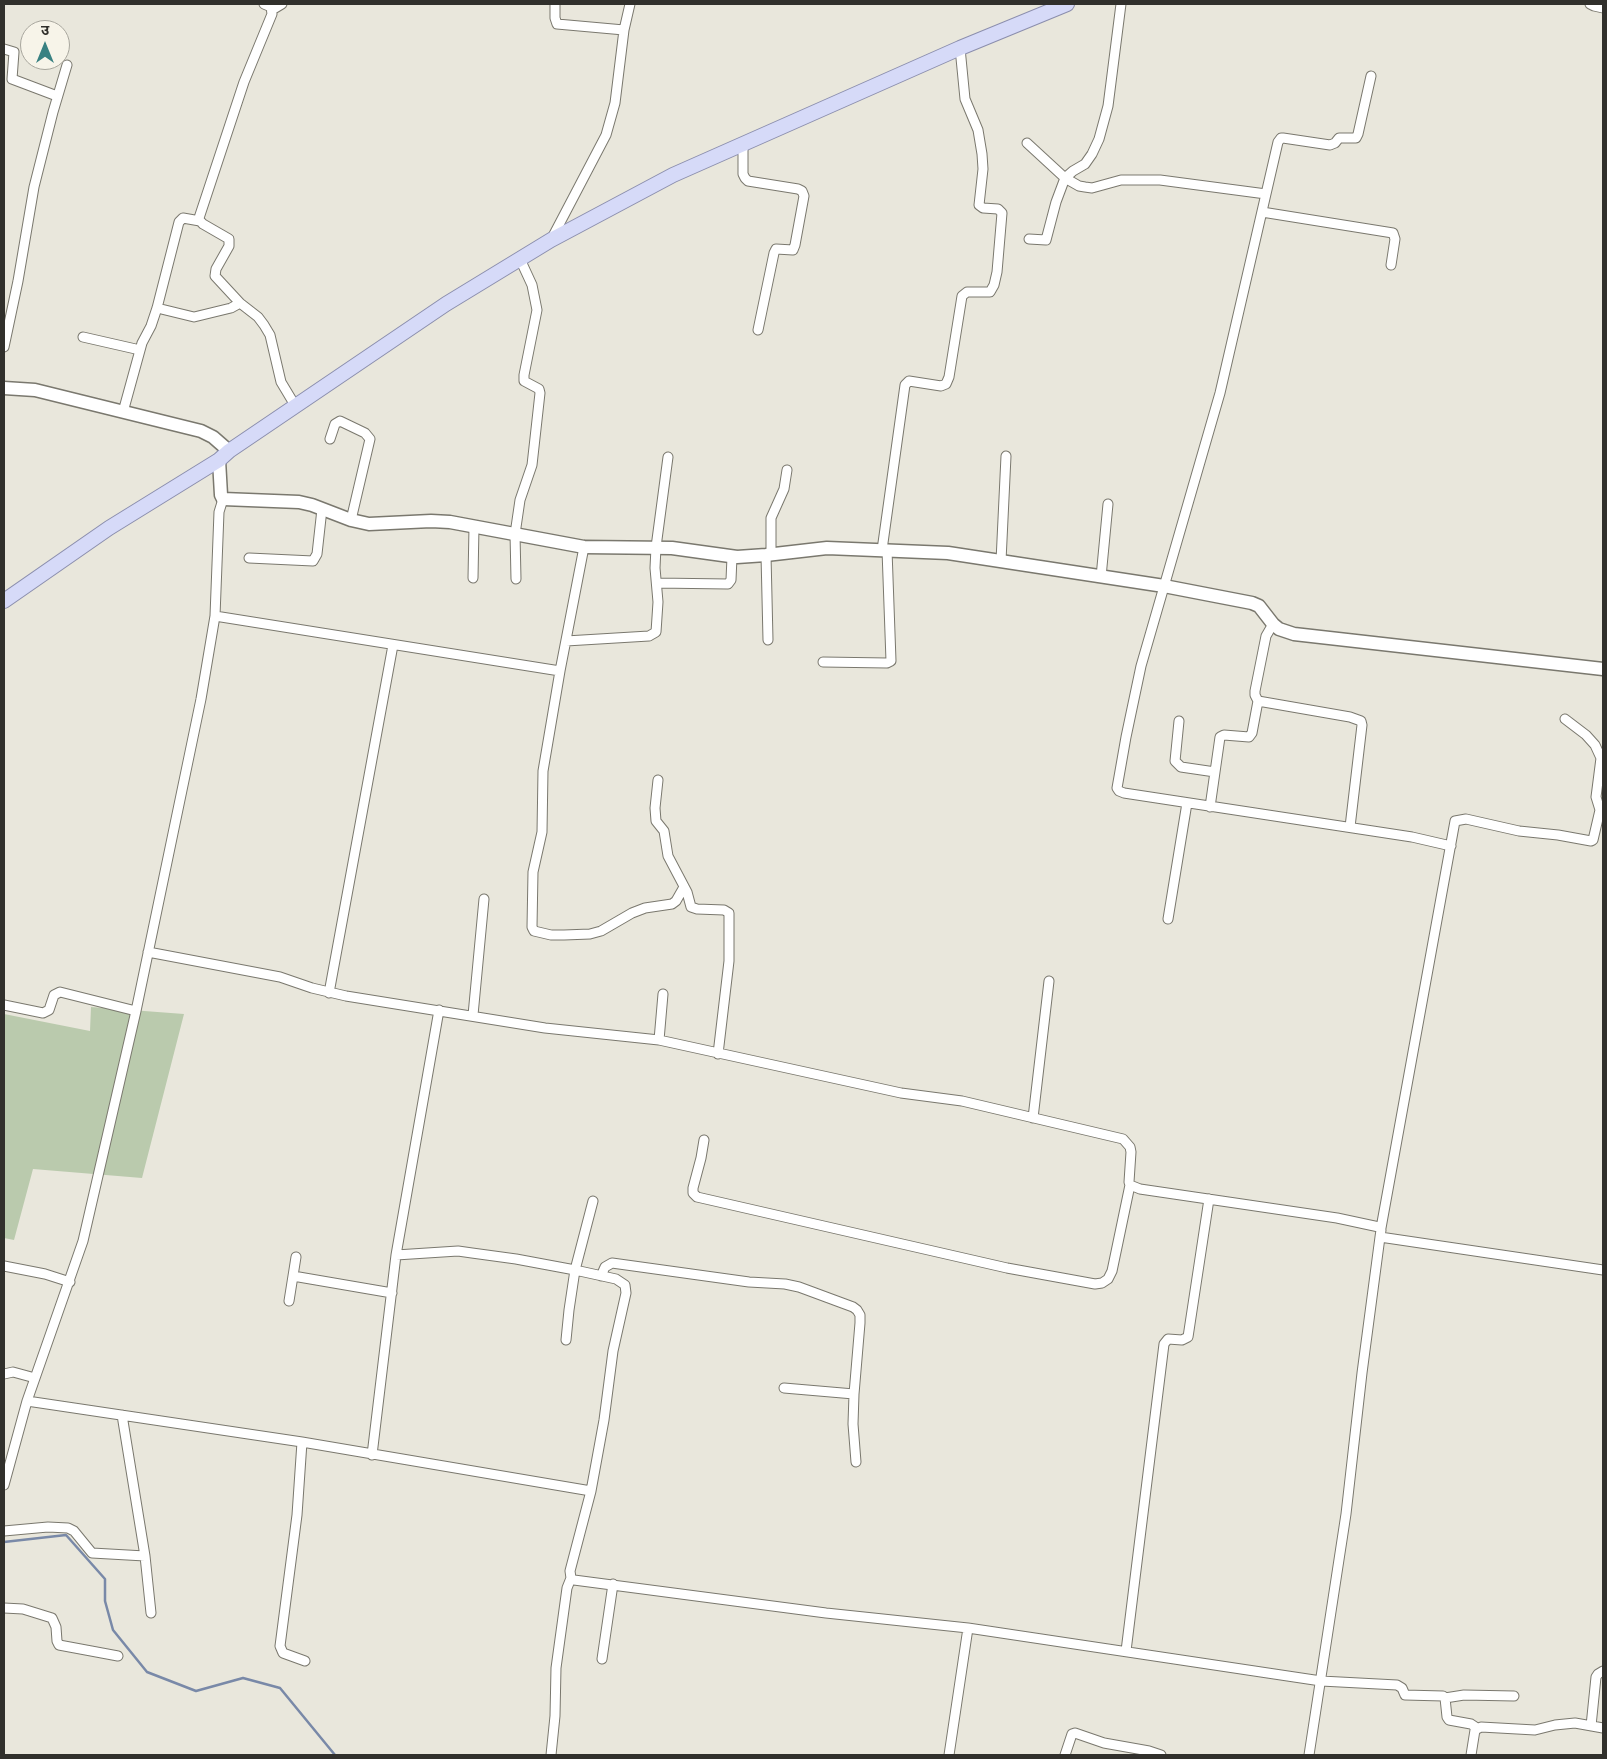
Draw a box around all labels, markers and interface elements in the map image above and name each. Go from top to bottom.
north arrow [20,20,70,70]
text: उ [41,22,49,39]

